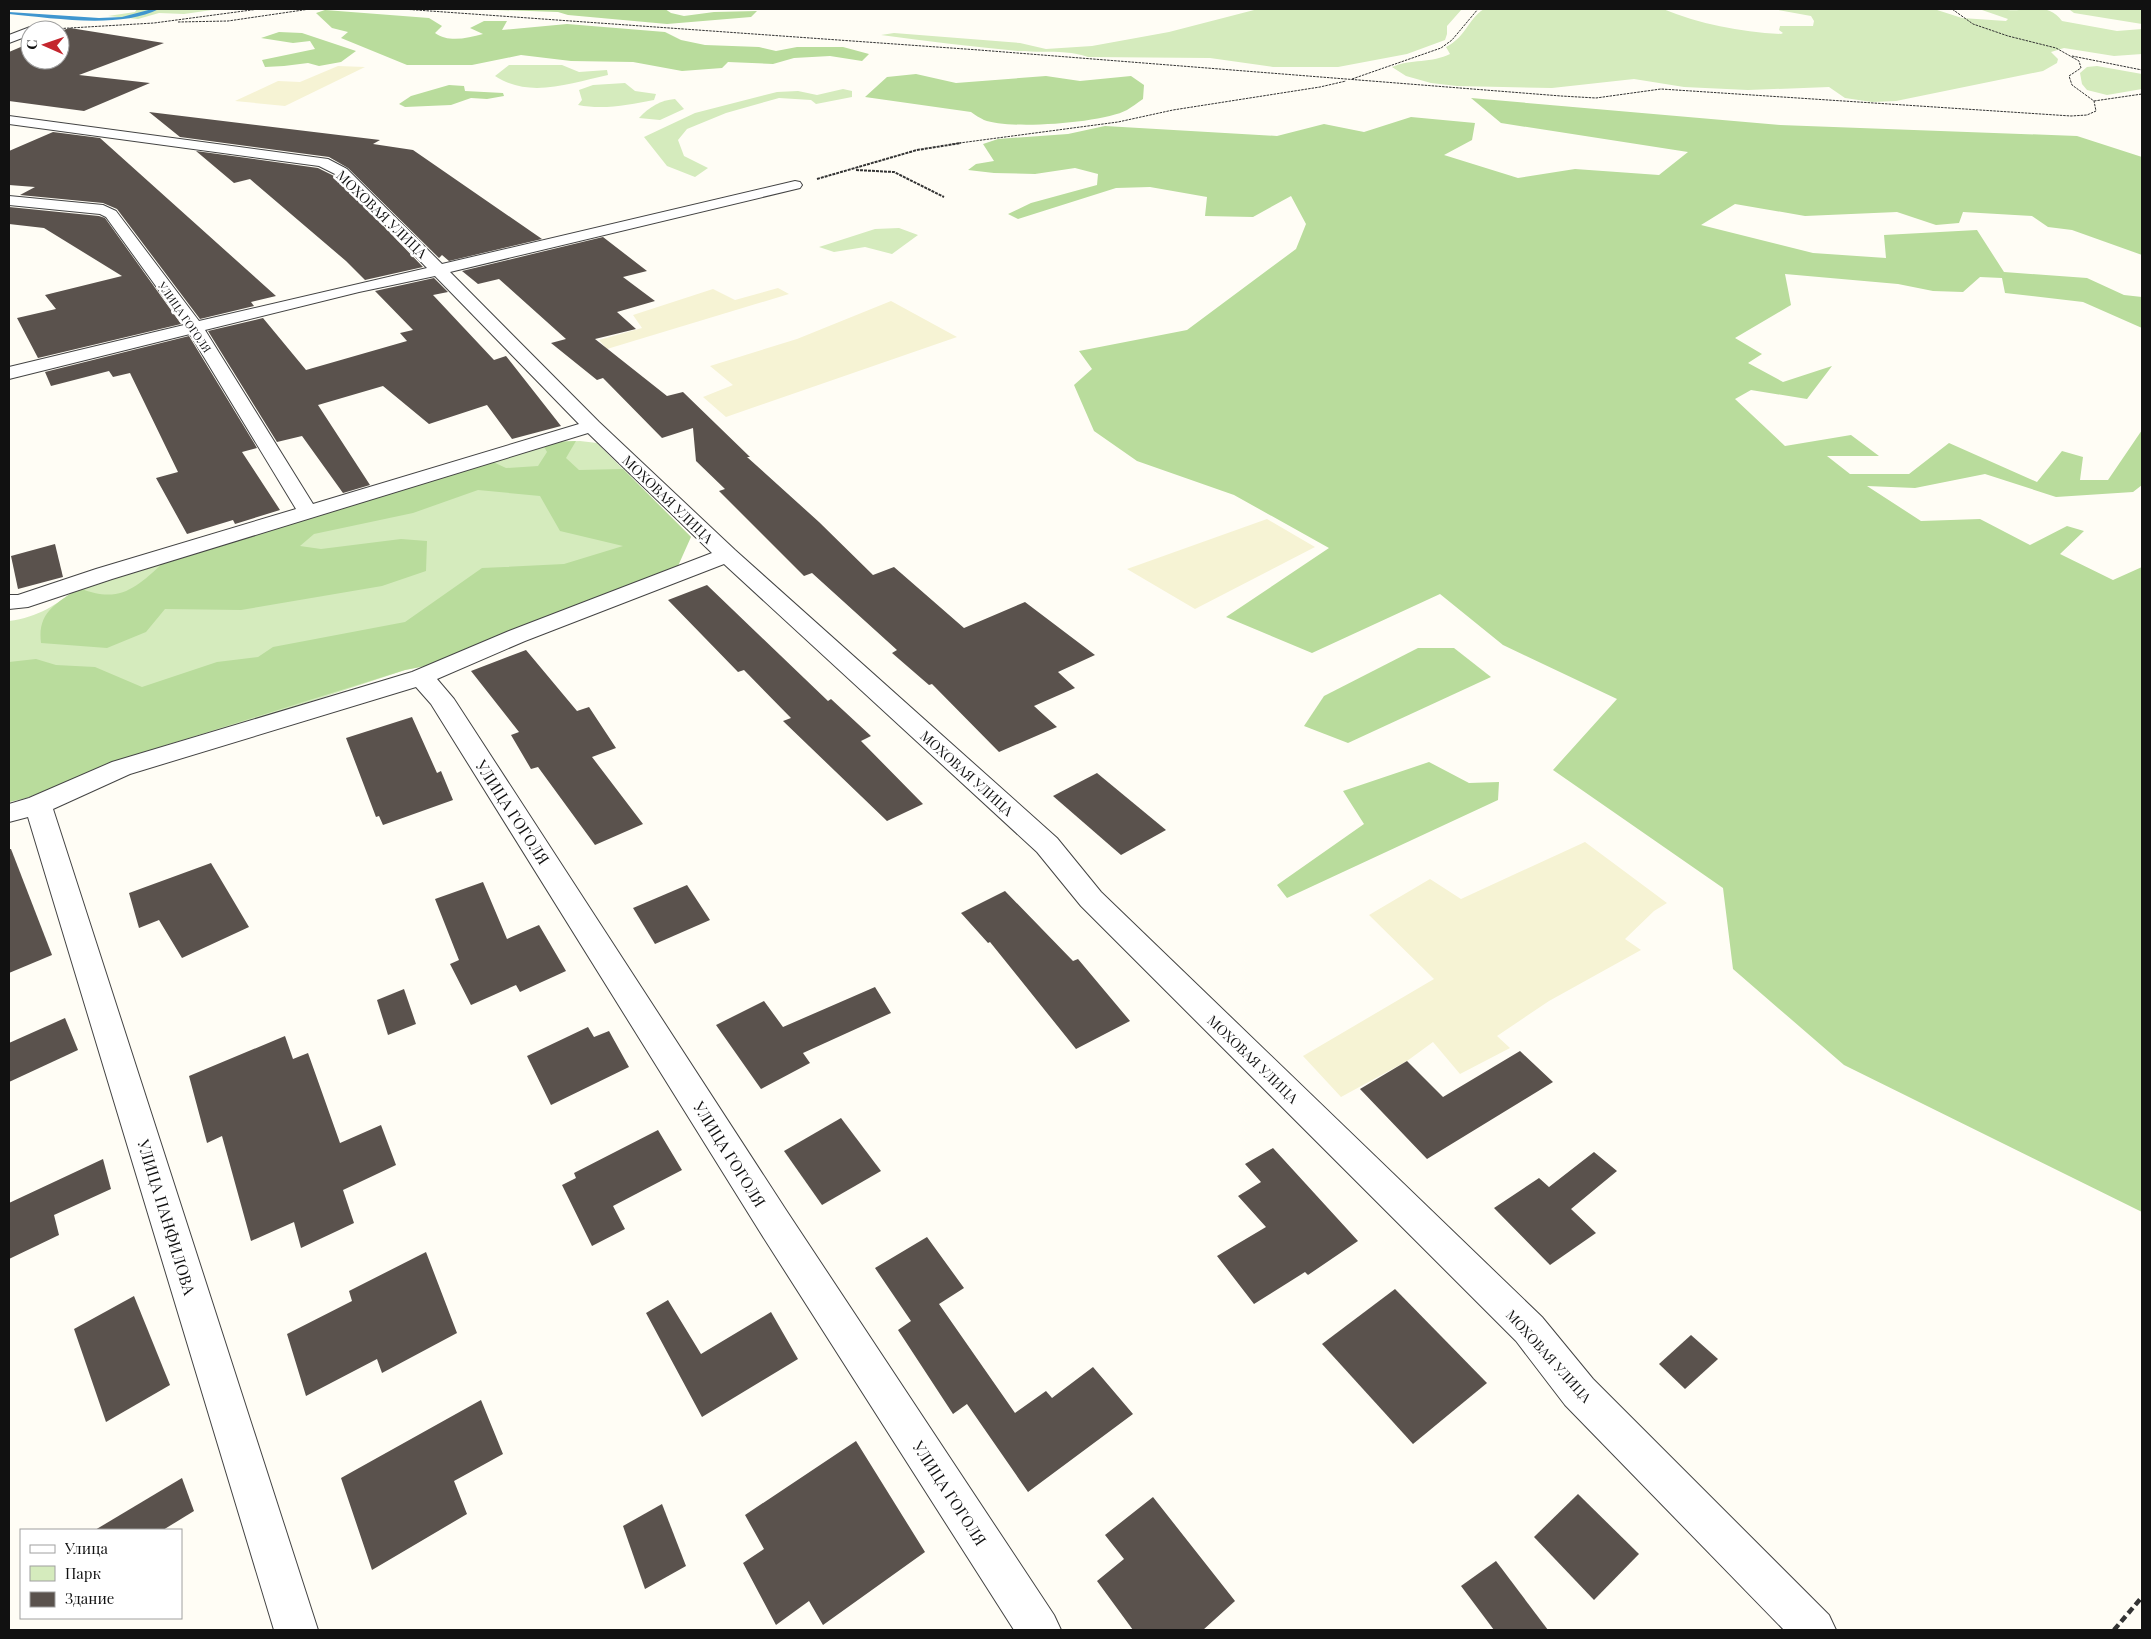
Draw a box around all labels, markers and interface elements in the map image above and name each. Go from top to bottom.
north arrow [20,20,70,70]
text: С [22,39,41,50]
street label: МОХОВАЯ УЛИЦА [333,166,432,262]
street label: УЛИЦА ГОГОЛЯ [155,278,215,355]
street label: МОХОВАЯ УЛИЦА [619,451,718,547]
street label: МОХОВАЯ УЛИЦА [916,726,1018,820]
street label: УЛИЦА ГОГОЛЯ [471,755,555,868]
street label: МОХОВАЯ УЛИЦА [1204,1011,1303,1107]
street label: УЛИЦА ГОГОЛЯ [689,1096,771,1211]
street label: УЛИЦА ПАНФИЛОВА [133,1136,201,1298]
street label: МОХОВАЯ УЛИЦА [1502,1305,1596,1407]
street label: УЛИЦА ГОГОЛЯ [908,1436,992,1549]
legend [20,1529,182,1619]
text: Улица [64,1538,108,1558]
text: Парк [65,1563,101,1583]
text: Здание [65,1588,114,1608]

